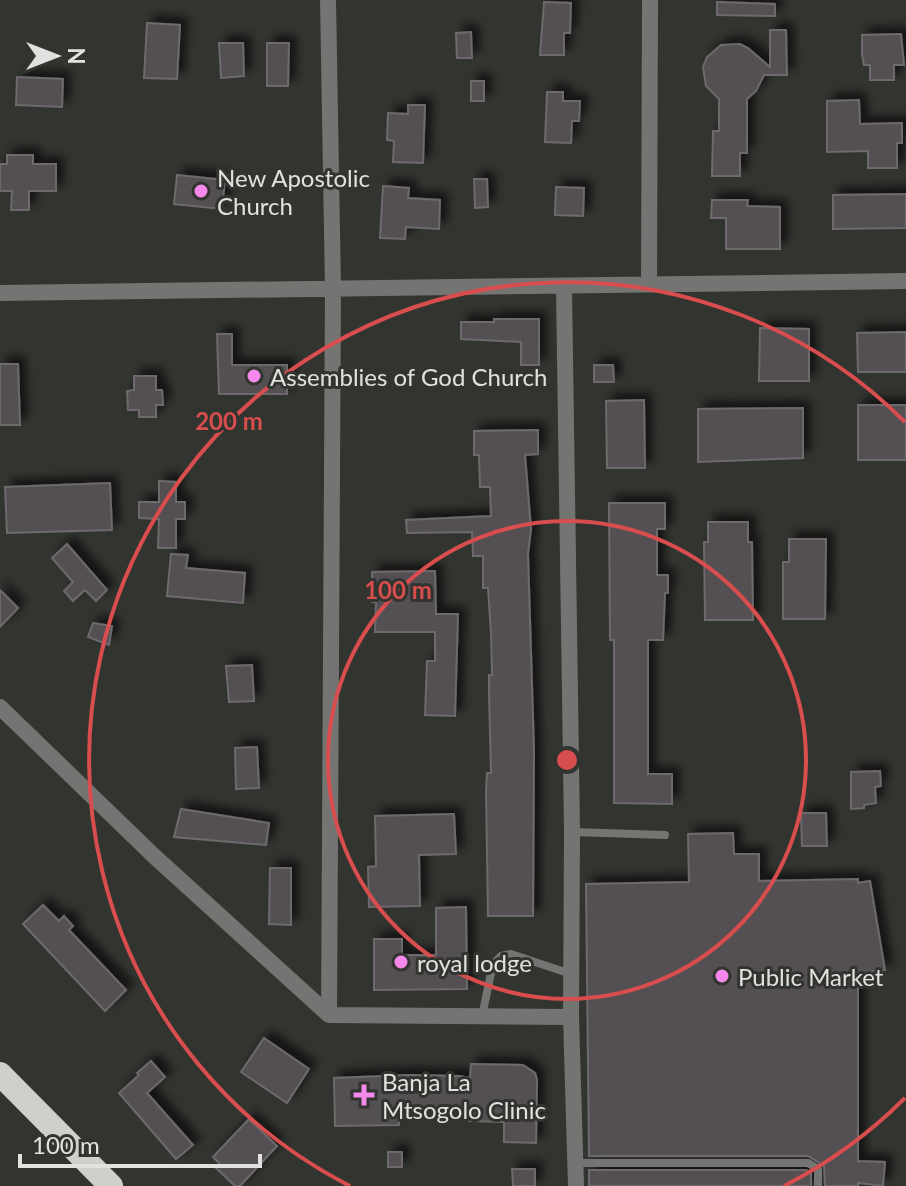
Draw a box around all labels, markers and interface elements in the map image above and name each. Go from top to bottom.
north arrow [16,16,96,96]
text: N [63,48,90,64]
place label: New Apostolic Church [217,163,370,220]
marker: New Apostolic Church [192,182,210,200]
place label: Assemblies of God Church [270,362,547,391]
marker: Assemblies of God Church [245,367,263,385]
text: 200 m [195,406,263,435]
text: 100 m [364,575,432,604]
centre of rings [553,746,581,774]
place label: royal lodge [417,948,532,977]
marker: royal lodge [392,953,410,971]
place label: Public Market [738,962,884,991]
marker: Public Market [713,967,731,985]
place label: Banja La Mtsogolo Clinic [382,1067,546,1124]
marker: Banja La Mtsogolo Clinic [353,1084,375,1106]
scale bar [20,1118,260,1168]
text: 100 m [32,1130,100,1159]

